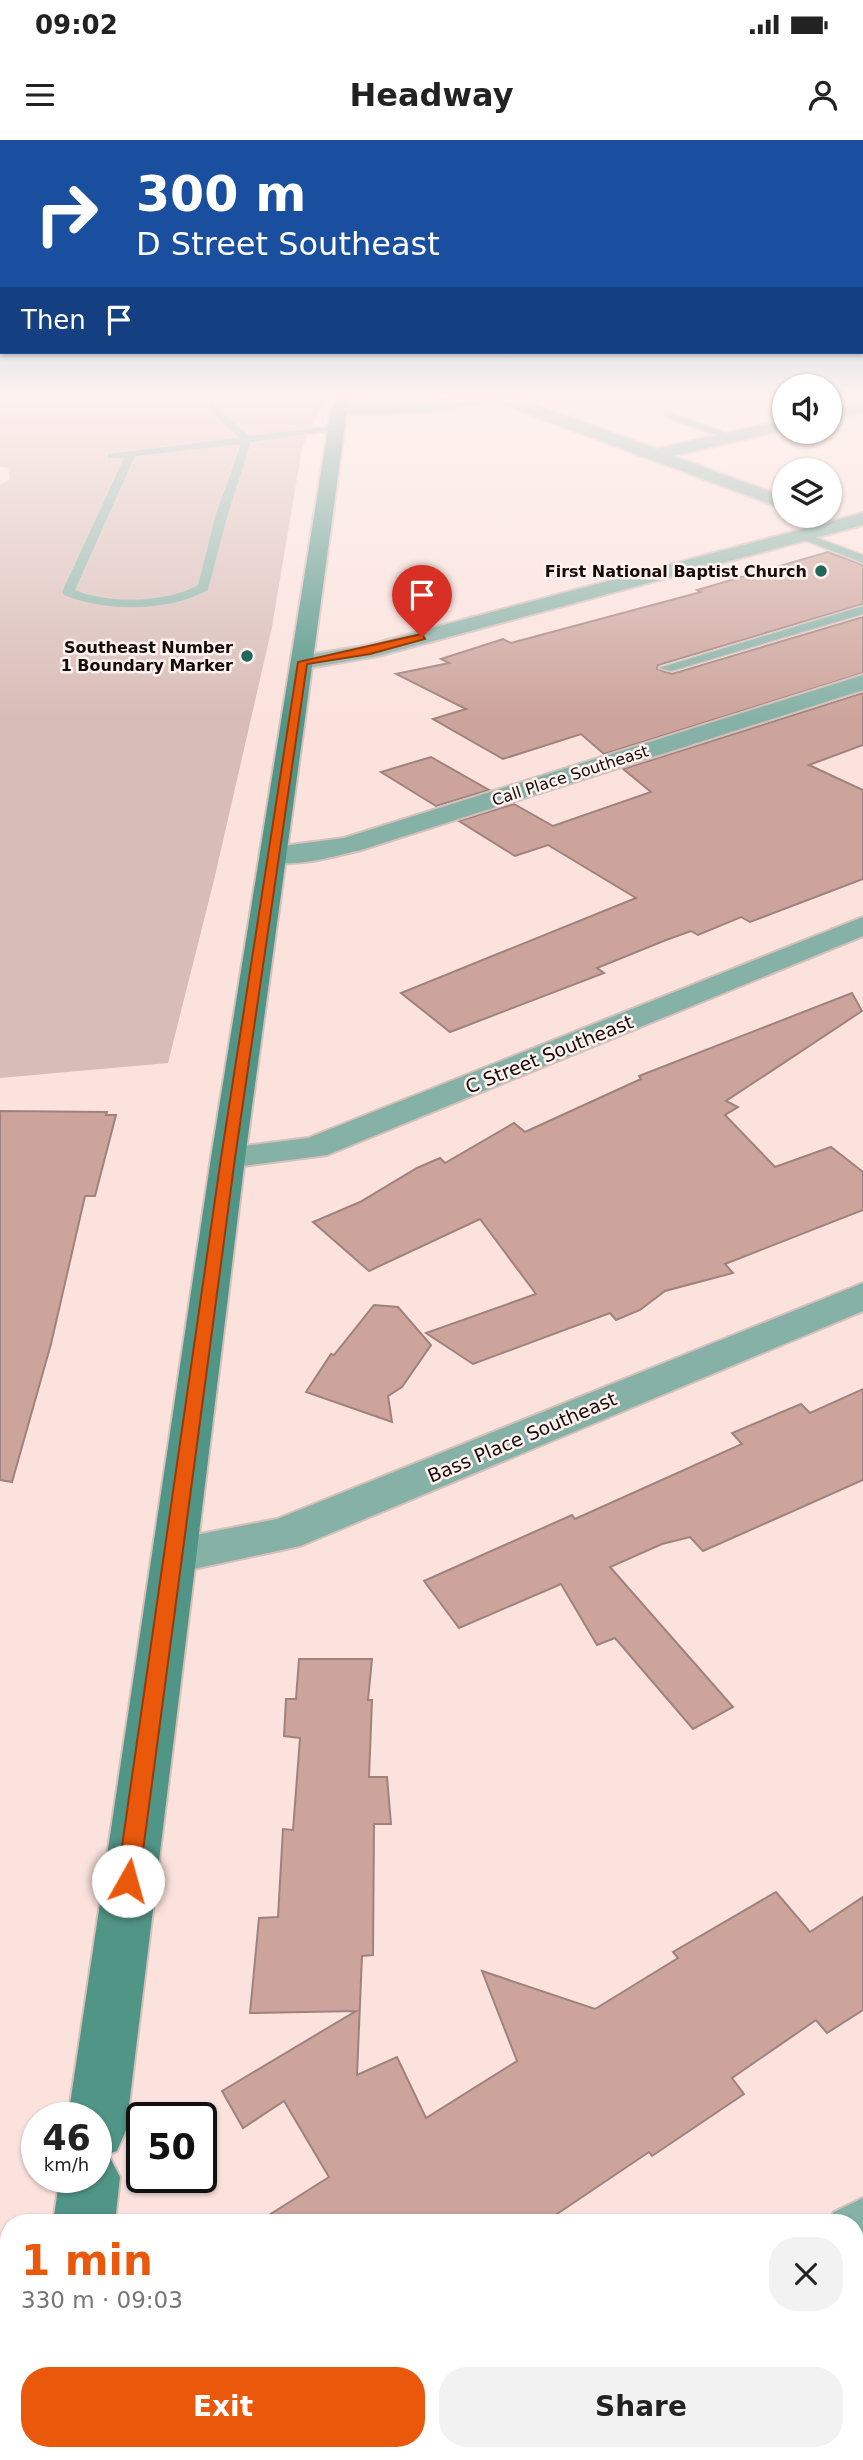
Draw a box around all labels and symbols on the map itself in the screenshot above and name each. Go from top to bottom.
place label: First National Baptist Church [545,562,807,581]
marker: First National Baptist Church [813,563,829,579]
pin [392,565,452,637]
place label: Southeast Number 1 Boundary Marker [61,638,233,675]
marker: Southeast Number 1 Boundary Marker [239,648,255,664]
street label: Call Place Southeast [490,741,651,810]
street label: C Street Southeast [462,1010,636,1098]
street label: Bass Place Southeast [424,1387,620,1487]
position arrow [91,1844,165,1918]
speed limit sign: 50 [126,2102,217,2193]

